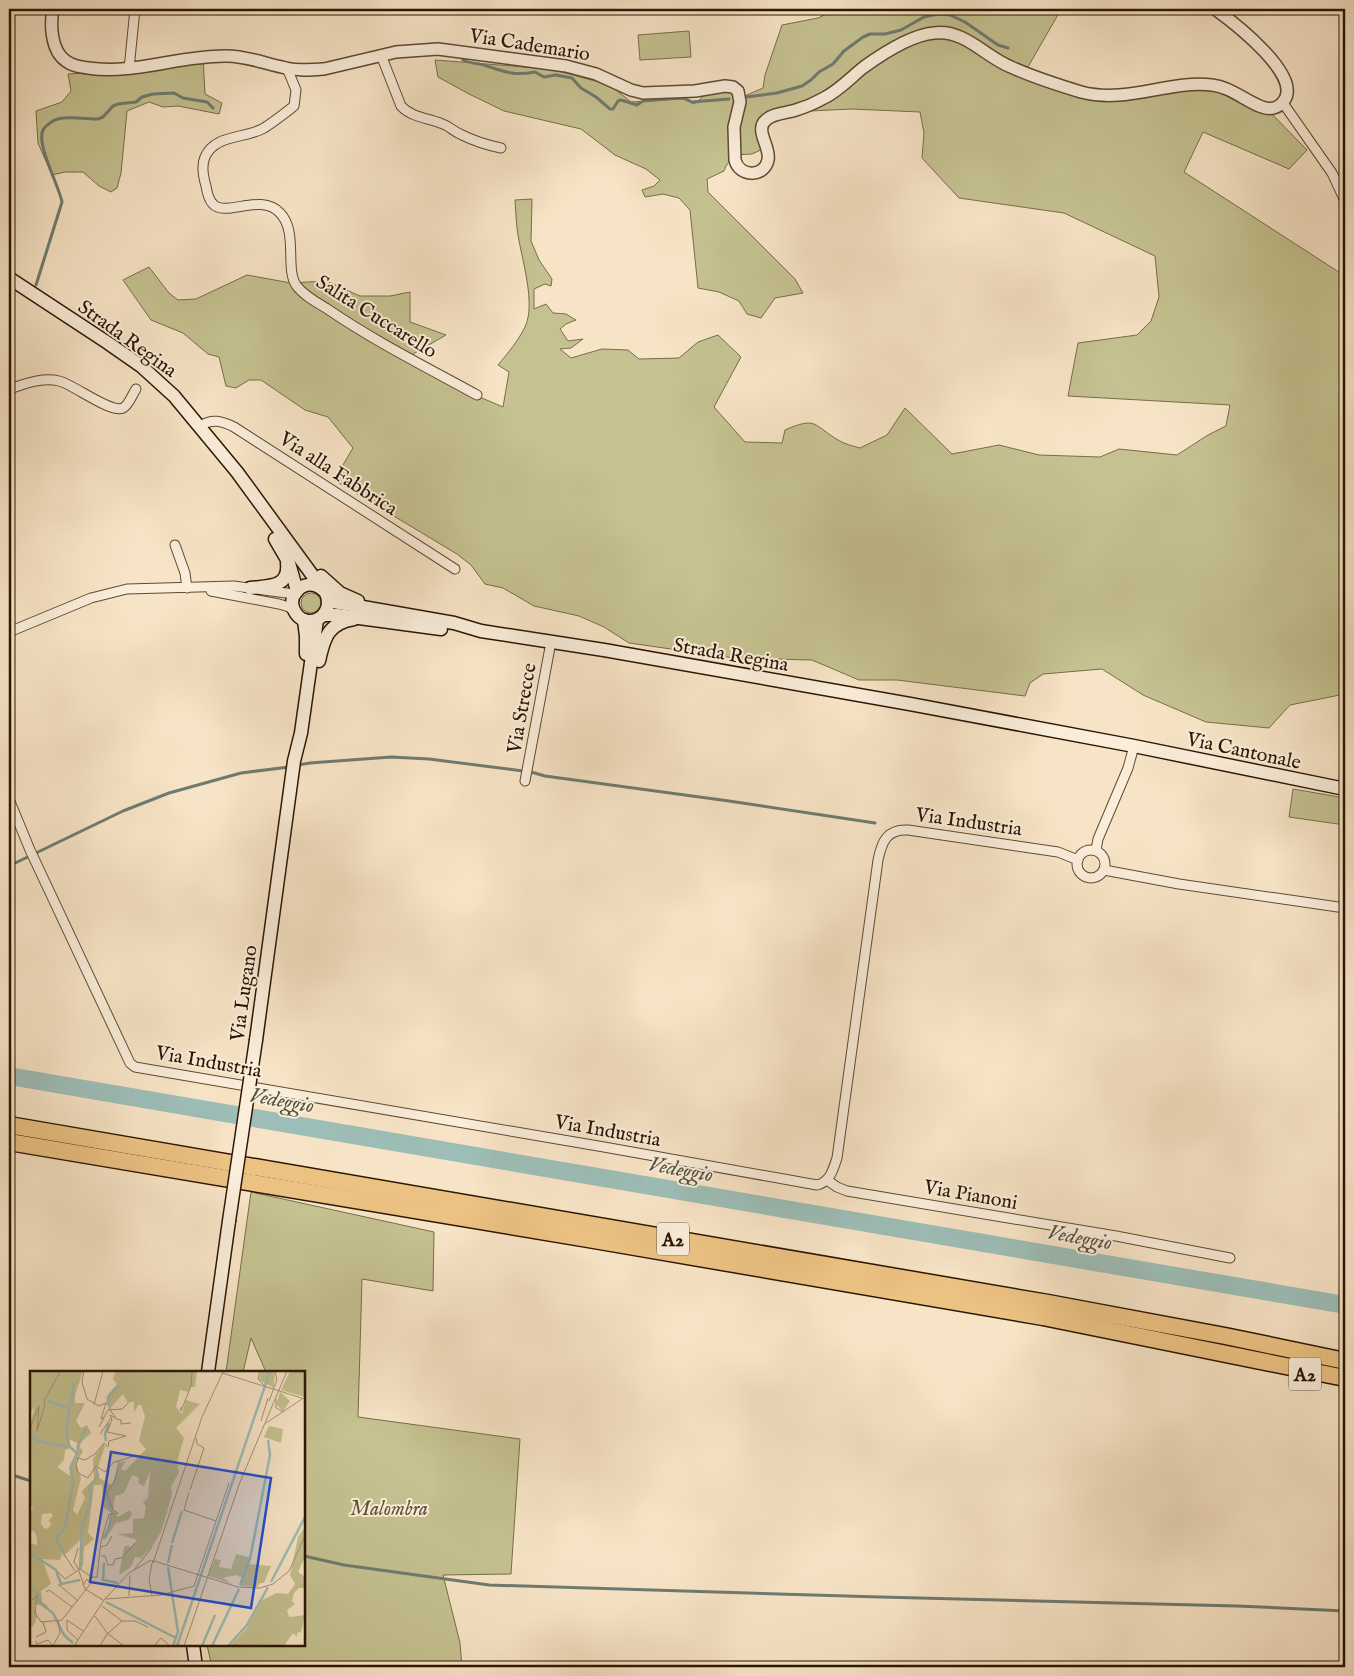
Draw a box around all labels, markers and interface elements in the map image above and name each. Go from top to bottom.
street label: Via Cademario [467,23,592,67]
street label: Salita Cuccarello [311,270,442,365]
street label: Strada Regina [73,295,182,384]
street label: Via alla Fabbrica [273,426,402,522]
street label: Strada Regina [671,633,791,678]
street label: Via Strecce [502,661,543,756]
street label: Via Cantonale [1183,727,1303,776]
street label: Via Industria [913,803,1024,842]
street label: Via Lugano [225,943,264,1044]
street label: Via Industria [153,1041,264,1084]
water label: Vedeggio [247,1083,316,1120]
street label: Via Industria [552,1110,663,1153]
water label: Vedeggio [646,1152,715,1189]
street label: Via Pianoni [921,1175,1019,1216]
water label: Vedeggio [1045,1220,1114,1257]
road number: A2 [657,1222,689,1256]
road number: A2 [1289,1358,1321,1390]
inset map [30,1371,305,1646]
park label: Malombra [350,1497,428,1522]

